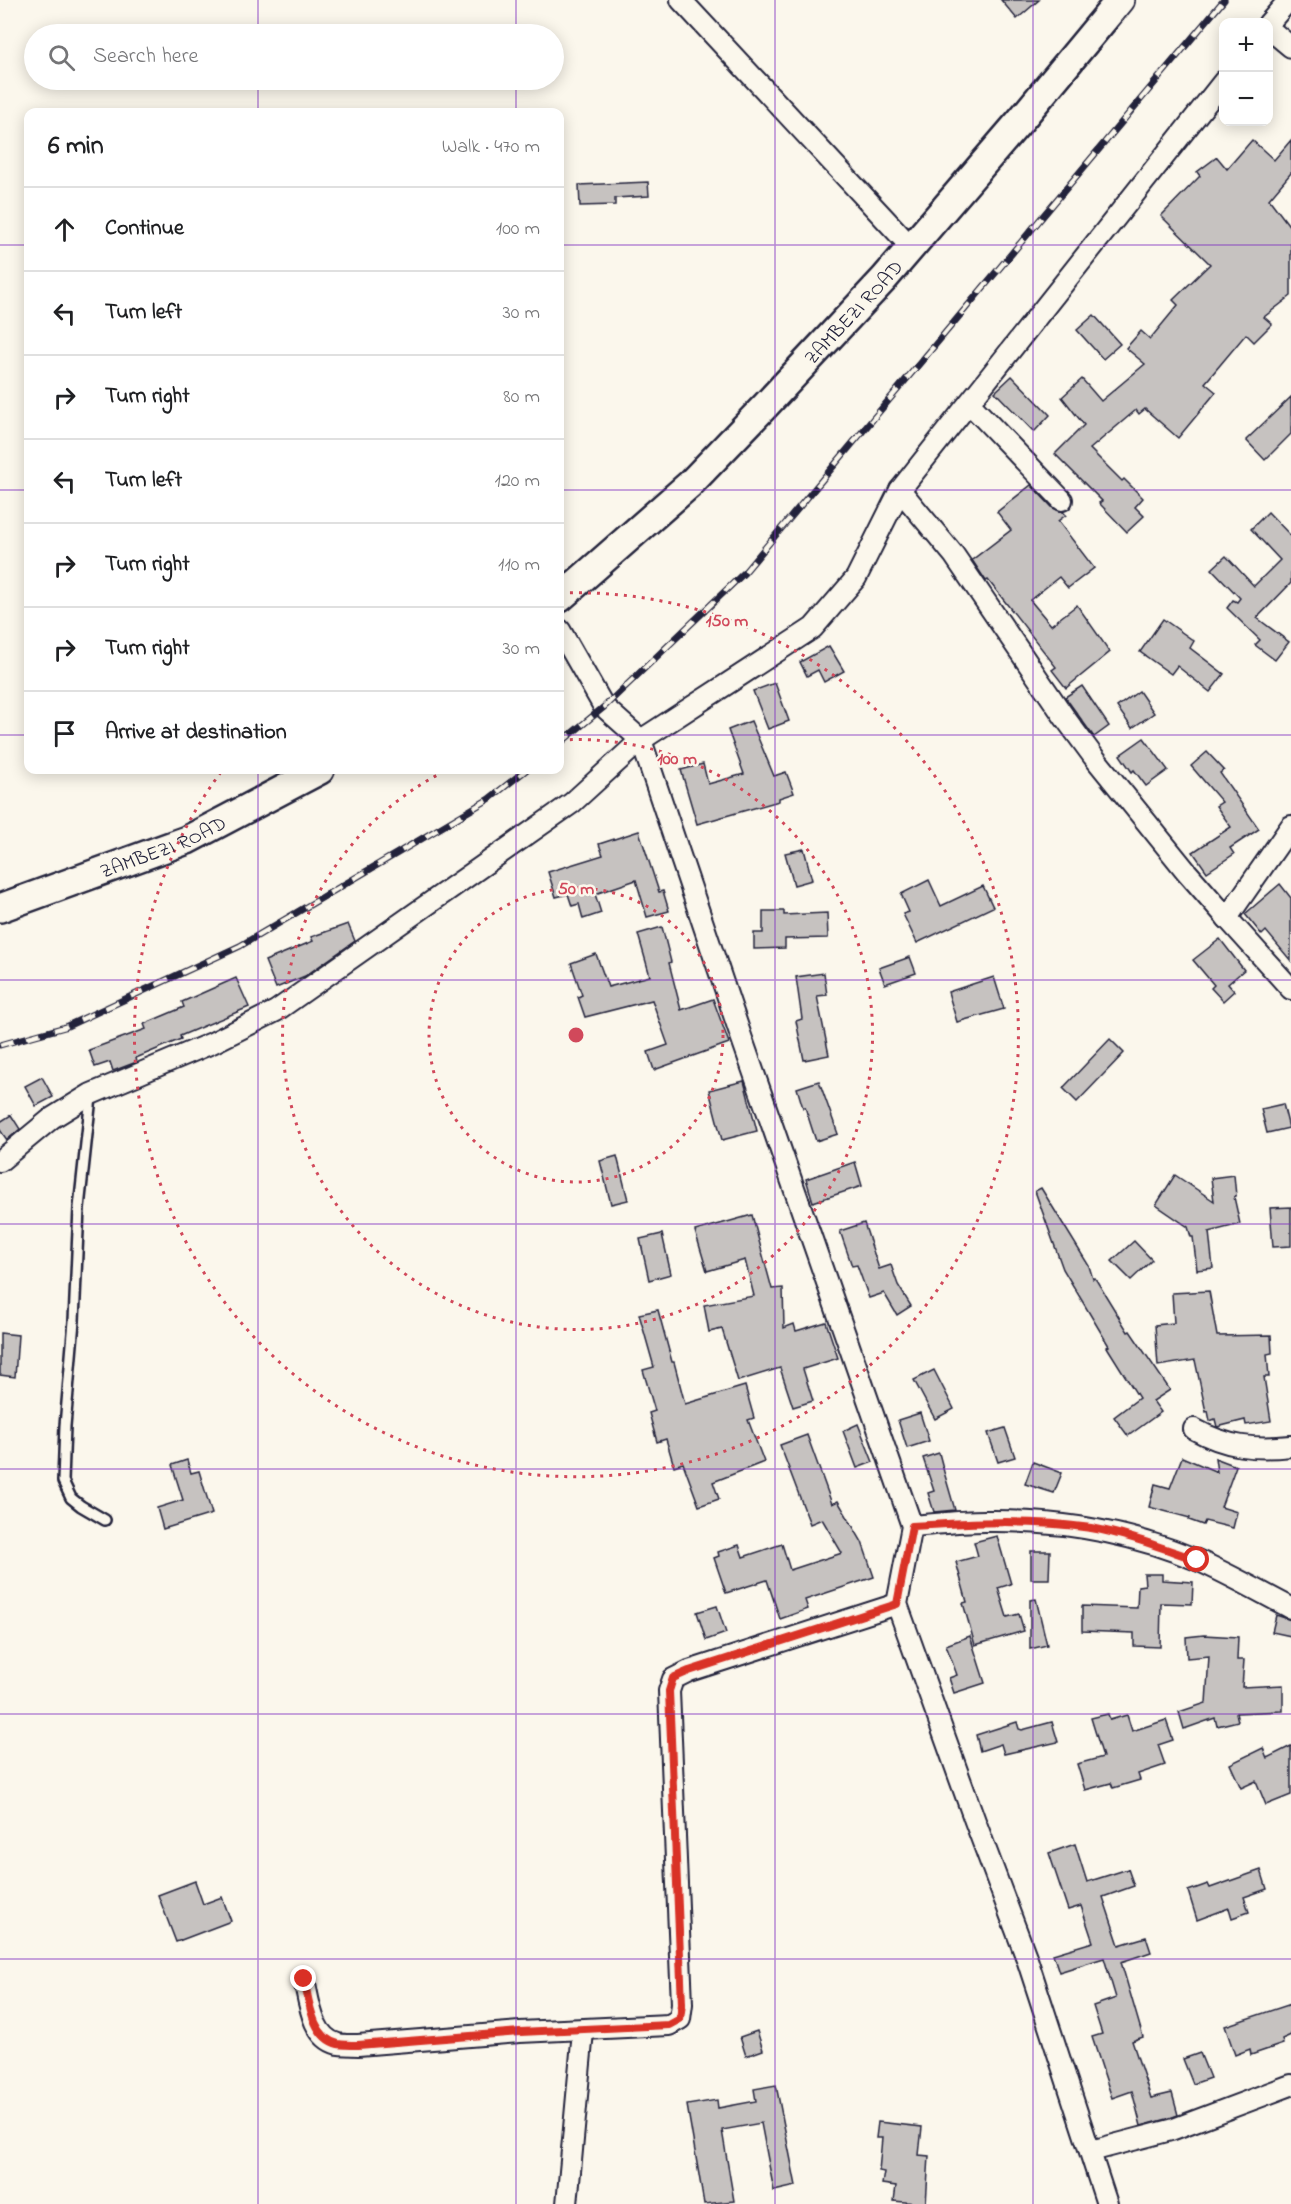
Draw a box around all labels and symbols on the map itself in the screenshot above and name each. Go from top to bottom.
street label: ZAMBEZI ROAD [799,255,911,372]
text: 150 m [706,609,748,635]
text: 100 m [657,747,697,773]
street label: ZAMBEZI ROAD [96,810,232,887]
text: 50 m [558,877,594,903]
centre of rings [566,1025,586,1045]
route start [1183,1546,1209,1572]
route end [290,1965,316,1991]

